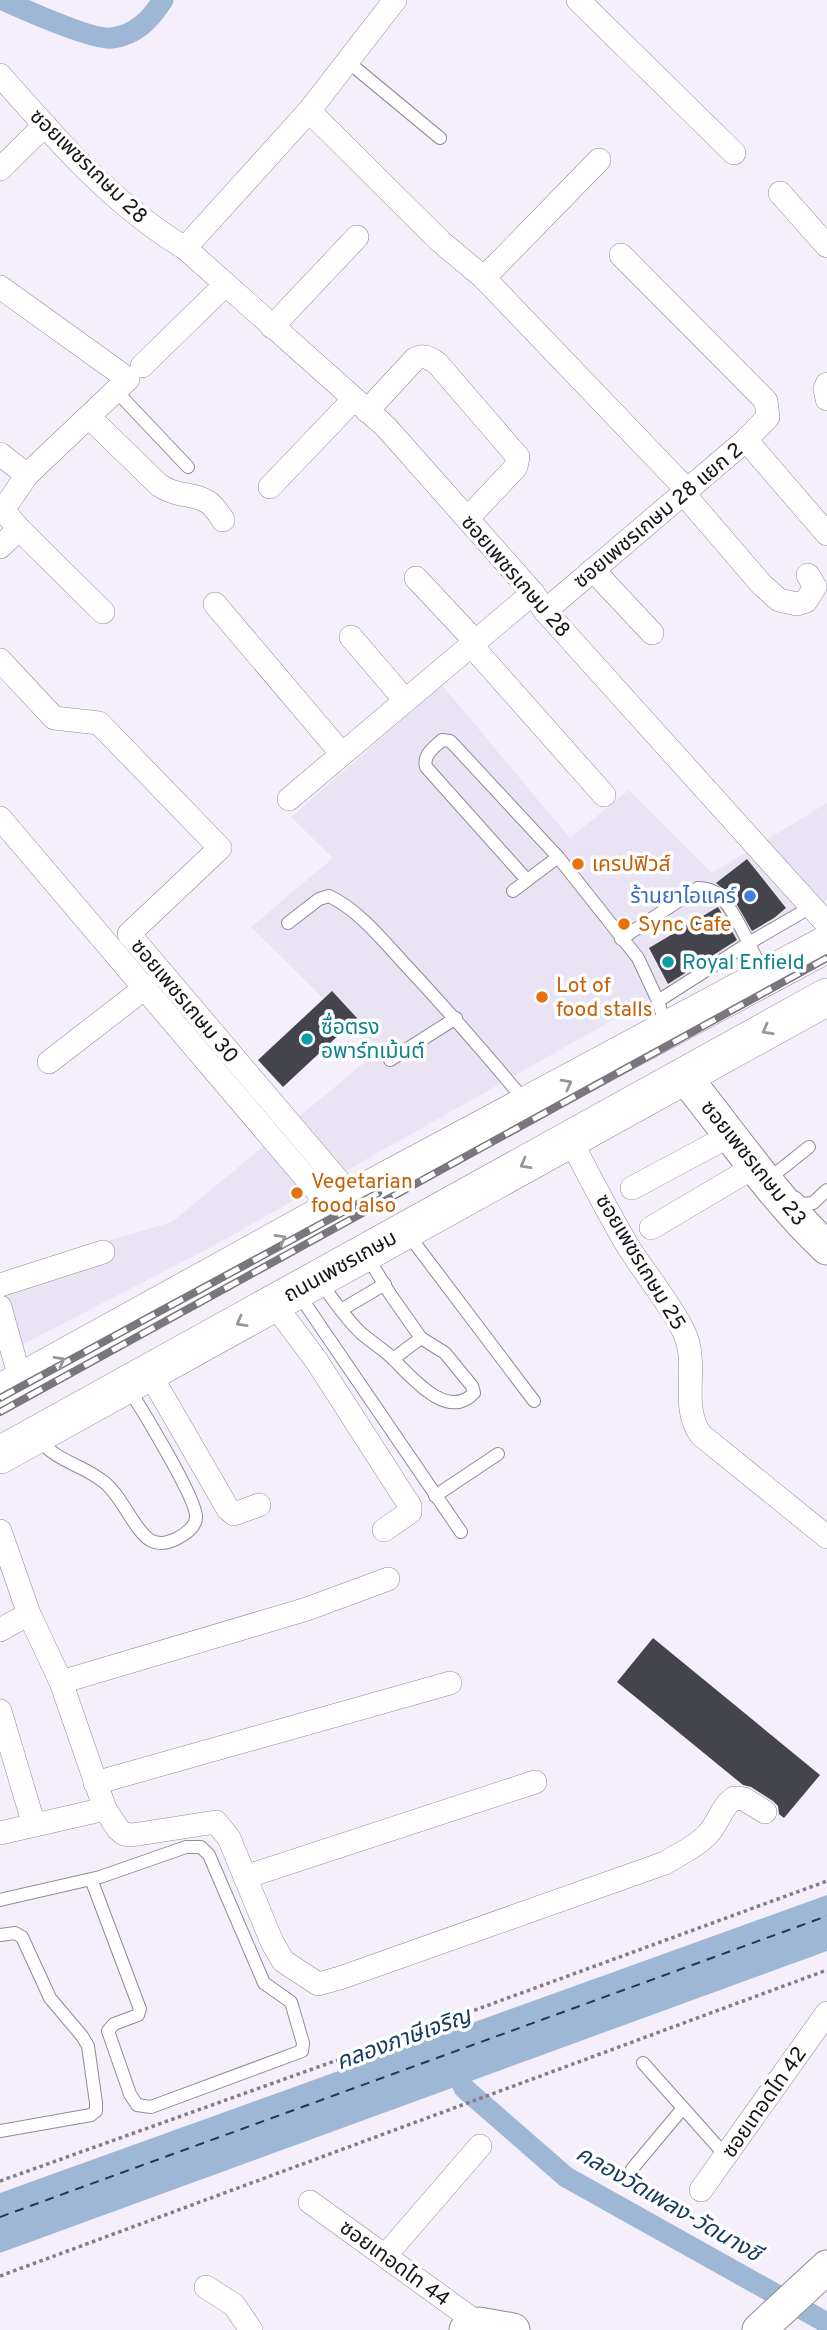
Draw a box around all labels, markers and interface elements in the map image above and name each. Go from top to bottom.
street label: ซอยเพชรเกษม 28 [23,104,153,230]
street label: ซอยเพชรเกษม 28 แยก 2 [569,437,749,595]
street label: ซอยเพชรเกษม 28 [454,510,576,644]
place label: เครปฟิวส์ [592,852,671,879]
marker: เครปฟิวส์ [570,856,586,872]
place label: ร้านยาไอแคร์ [630,884,737,911]
marker: ร้านยาไอแคร์ [742,888,758,904]
place label: Sync Cafe [638,912,731,939]
marker: Sync Cafe [616,916,632,932]
street label: ซอยเพชรเกษม 30 [124,934,244,1070]
place label: Royal Enfield [682,950,804,977]
marker: Royal Enfield [660,954,676,970]
place label: Lot of food stalls [556,973,653,1024]
marker: Lot of food stalls [534,989,550,1005]
place label: ซื่อตรง อพาร์ทเม้นต์ [321,1012,425,1066]
one-way arrow [762,1022,775,1036]
marker: ซื่อตรง อพาร์ทเม้นต์ [299,1031,315,1047]
one-way arrow [559,1078,572,1092]
street label: ซอยเพชรเกษม 23 [694,1096,812,1232]
one-way arrow [520,1156,532,1169]
place label: Vegetarian food also [311,1169,413,1220]
marker: Vegetarian food also [289,1185,305,1201]
street label: ซอยเพชรเกษม 25 [588,1190,691,1336]
street label: ถนนเพชรเกษม [279,1225,402,1310]
one-way arrow [273,1234,286,1247]
one-way arrow [235,1314,248,1327]
one-way arrow [53,1356,65,1369]
water label: คลองภาษีเจริญ [333,2002,477,2078]
street label: ซอยเทอดไท 42 [717,2042,814,2164]
water label: คลองวัดเพลง-วัดนางชี [570,2140,768,2272]
street label: ซอยเทอดไท 44 [333,2215,455,2313]

